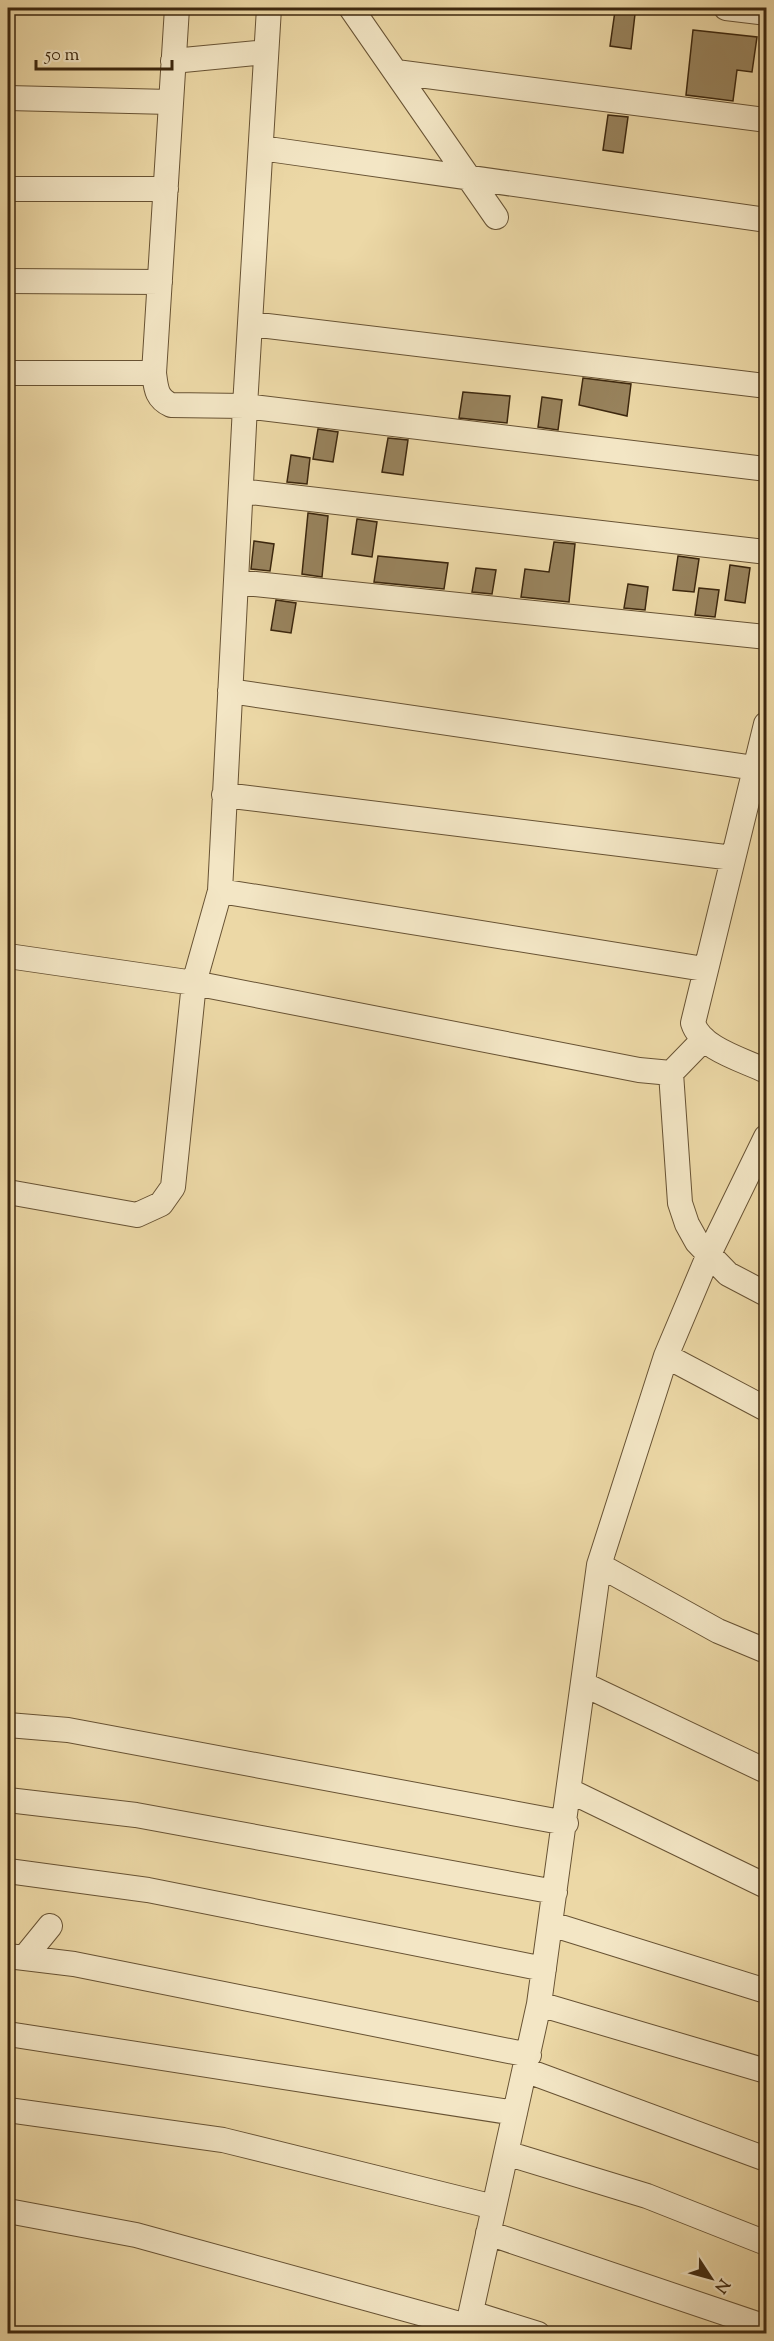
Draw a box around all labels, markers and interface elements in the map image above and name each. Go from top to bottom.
scale bar [36,33,172,71]
text: 50 m [44,43,80,69]
north arrow [681,2248,741,2308]
text: N [708,2273,734,2297]

